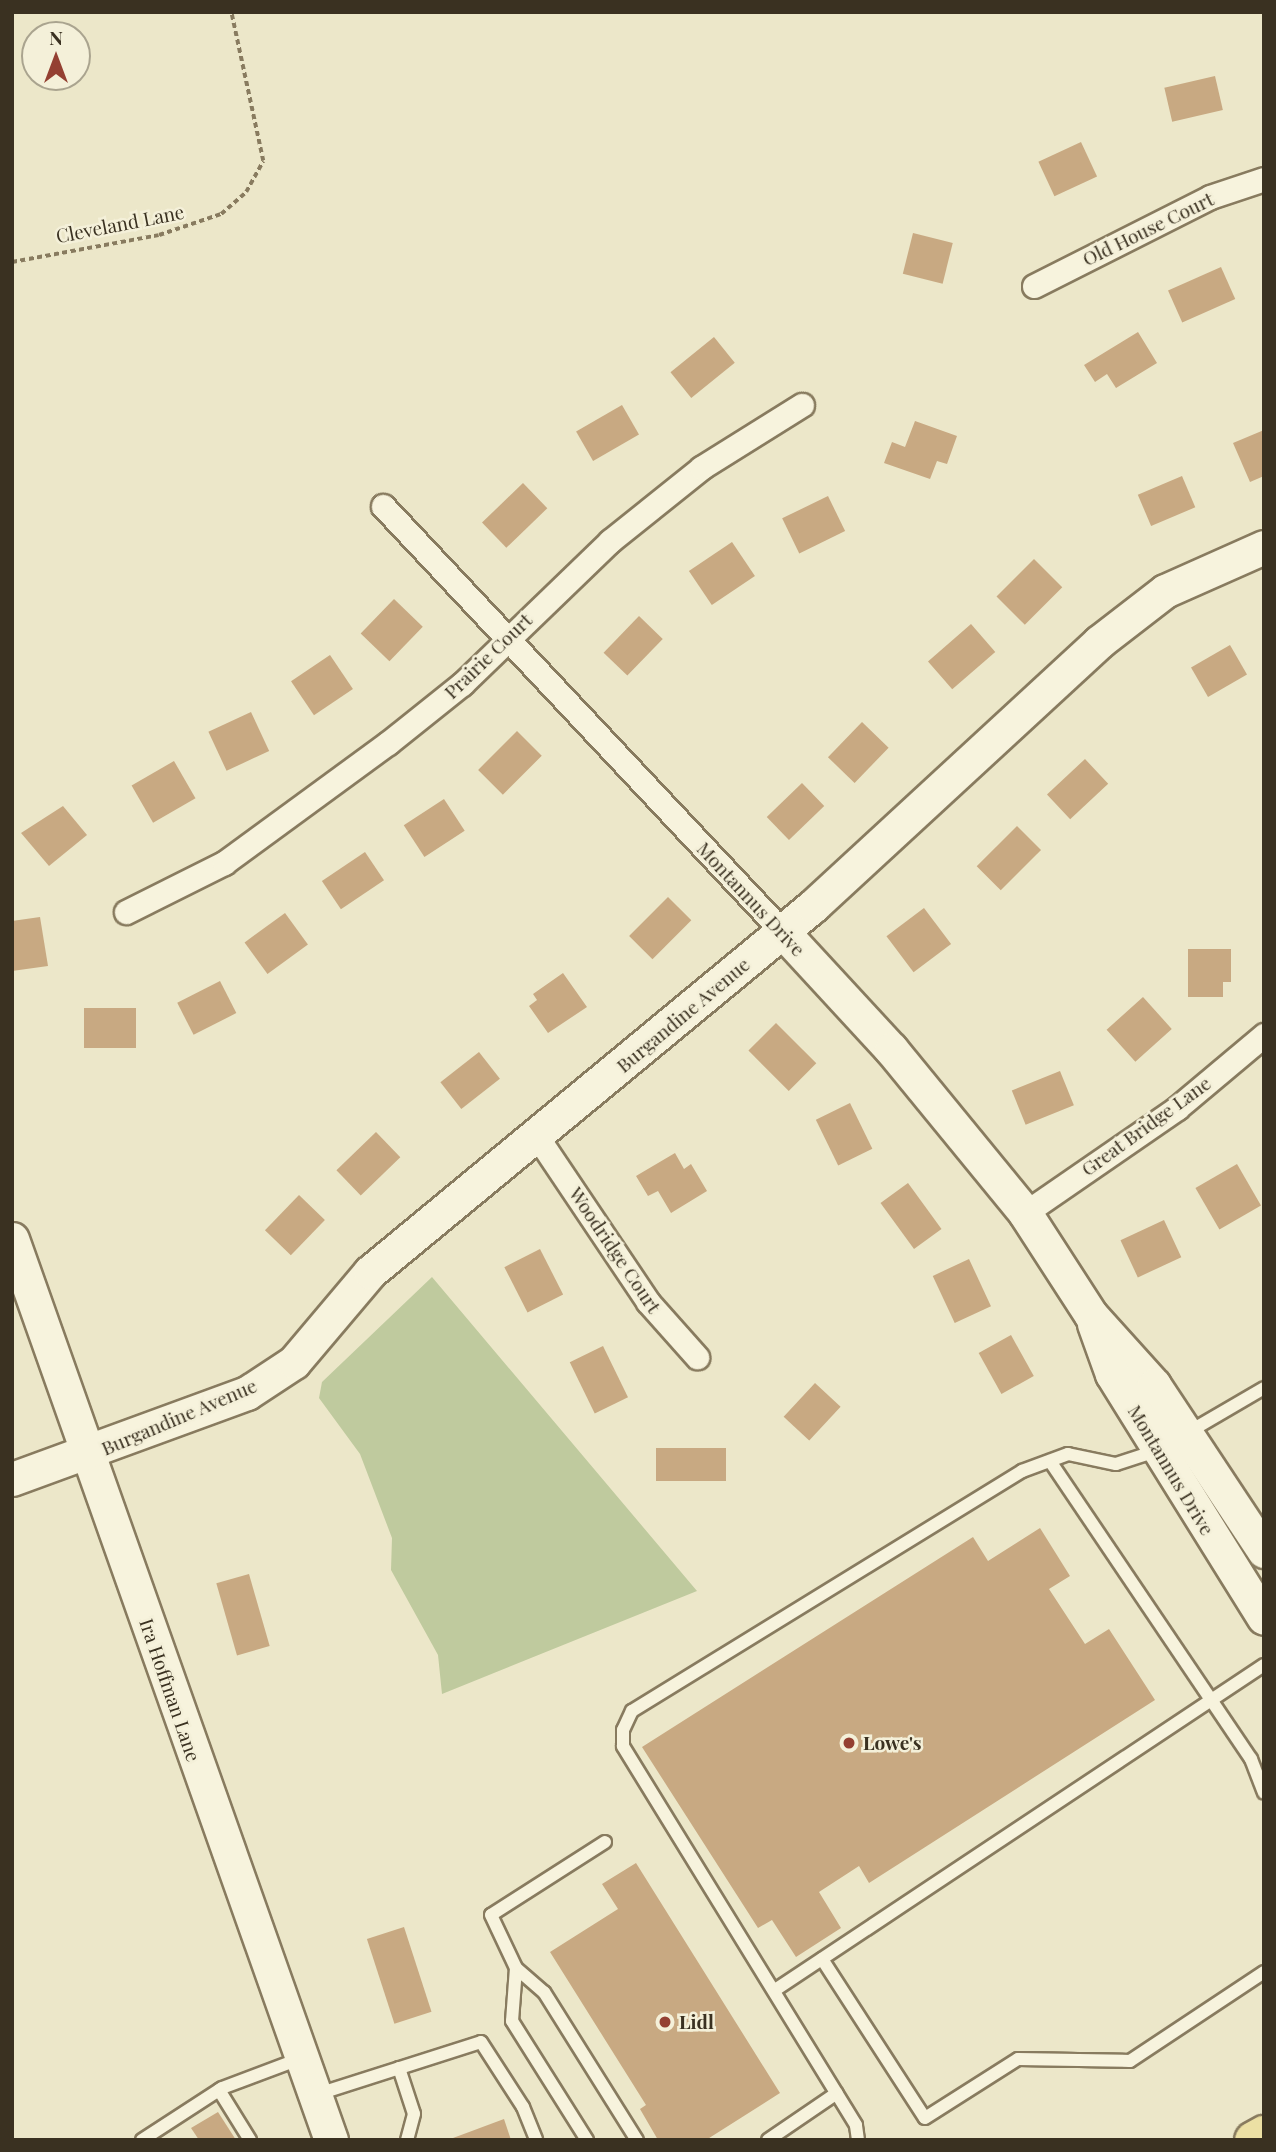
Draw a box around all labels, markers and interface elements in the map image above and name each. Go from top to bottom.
north arrow [21,21,91,91]
text: N [49,24,63,50]
street label: Old House Court [1079,187,1217,271]
street label: Cleveland Lane [54,200,186,248]
street label: Prairie Court [440,609,536,703]
street label: Montannus Drive [692,837,810,961]
street label: Burgandine Avenue [612,953,754,1077]
street label: Great Bridge Lane [1077,1071,1215,1181]
street label: Woodridge Court [565,1183,665,1317]
street label: Burgandine Avenue [98,1374,260,1460]
street label: Montannus Drive [1123,1401,1219,1539]
street label: Ira Hoffman Lane [135,1615,205,1765]
place label: Lowe's [863,1732,922,1754]
marker: Lowe's [841,1735,857,1751]
place label: Lidl [679,2011,714,2033]
marker: Lidl [657,2014,673,2030]

